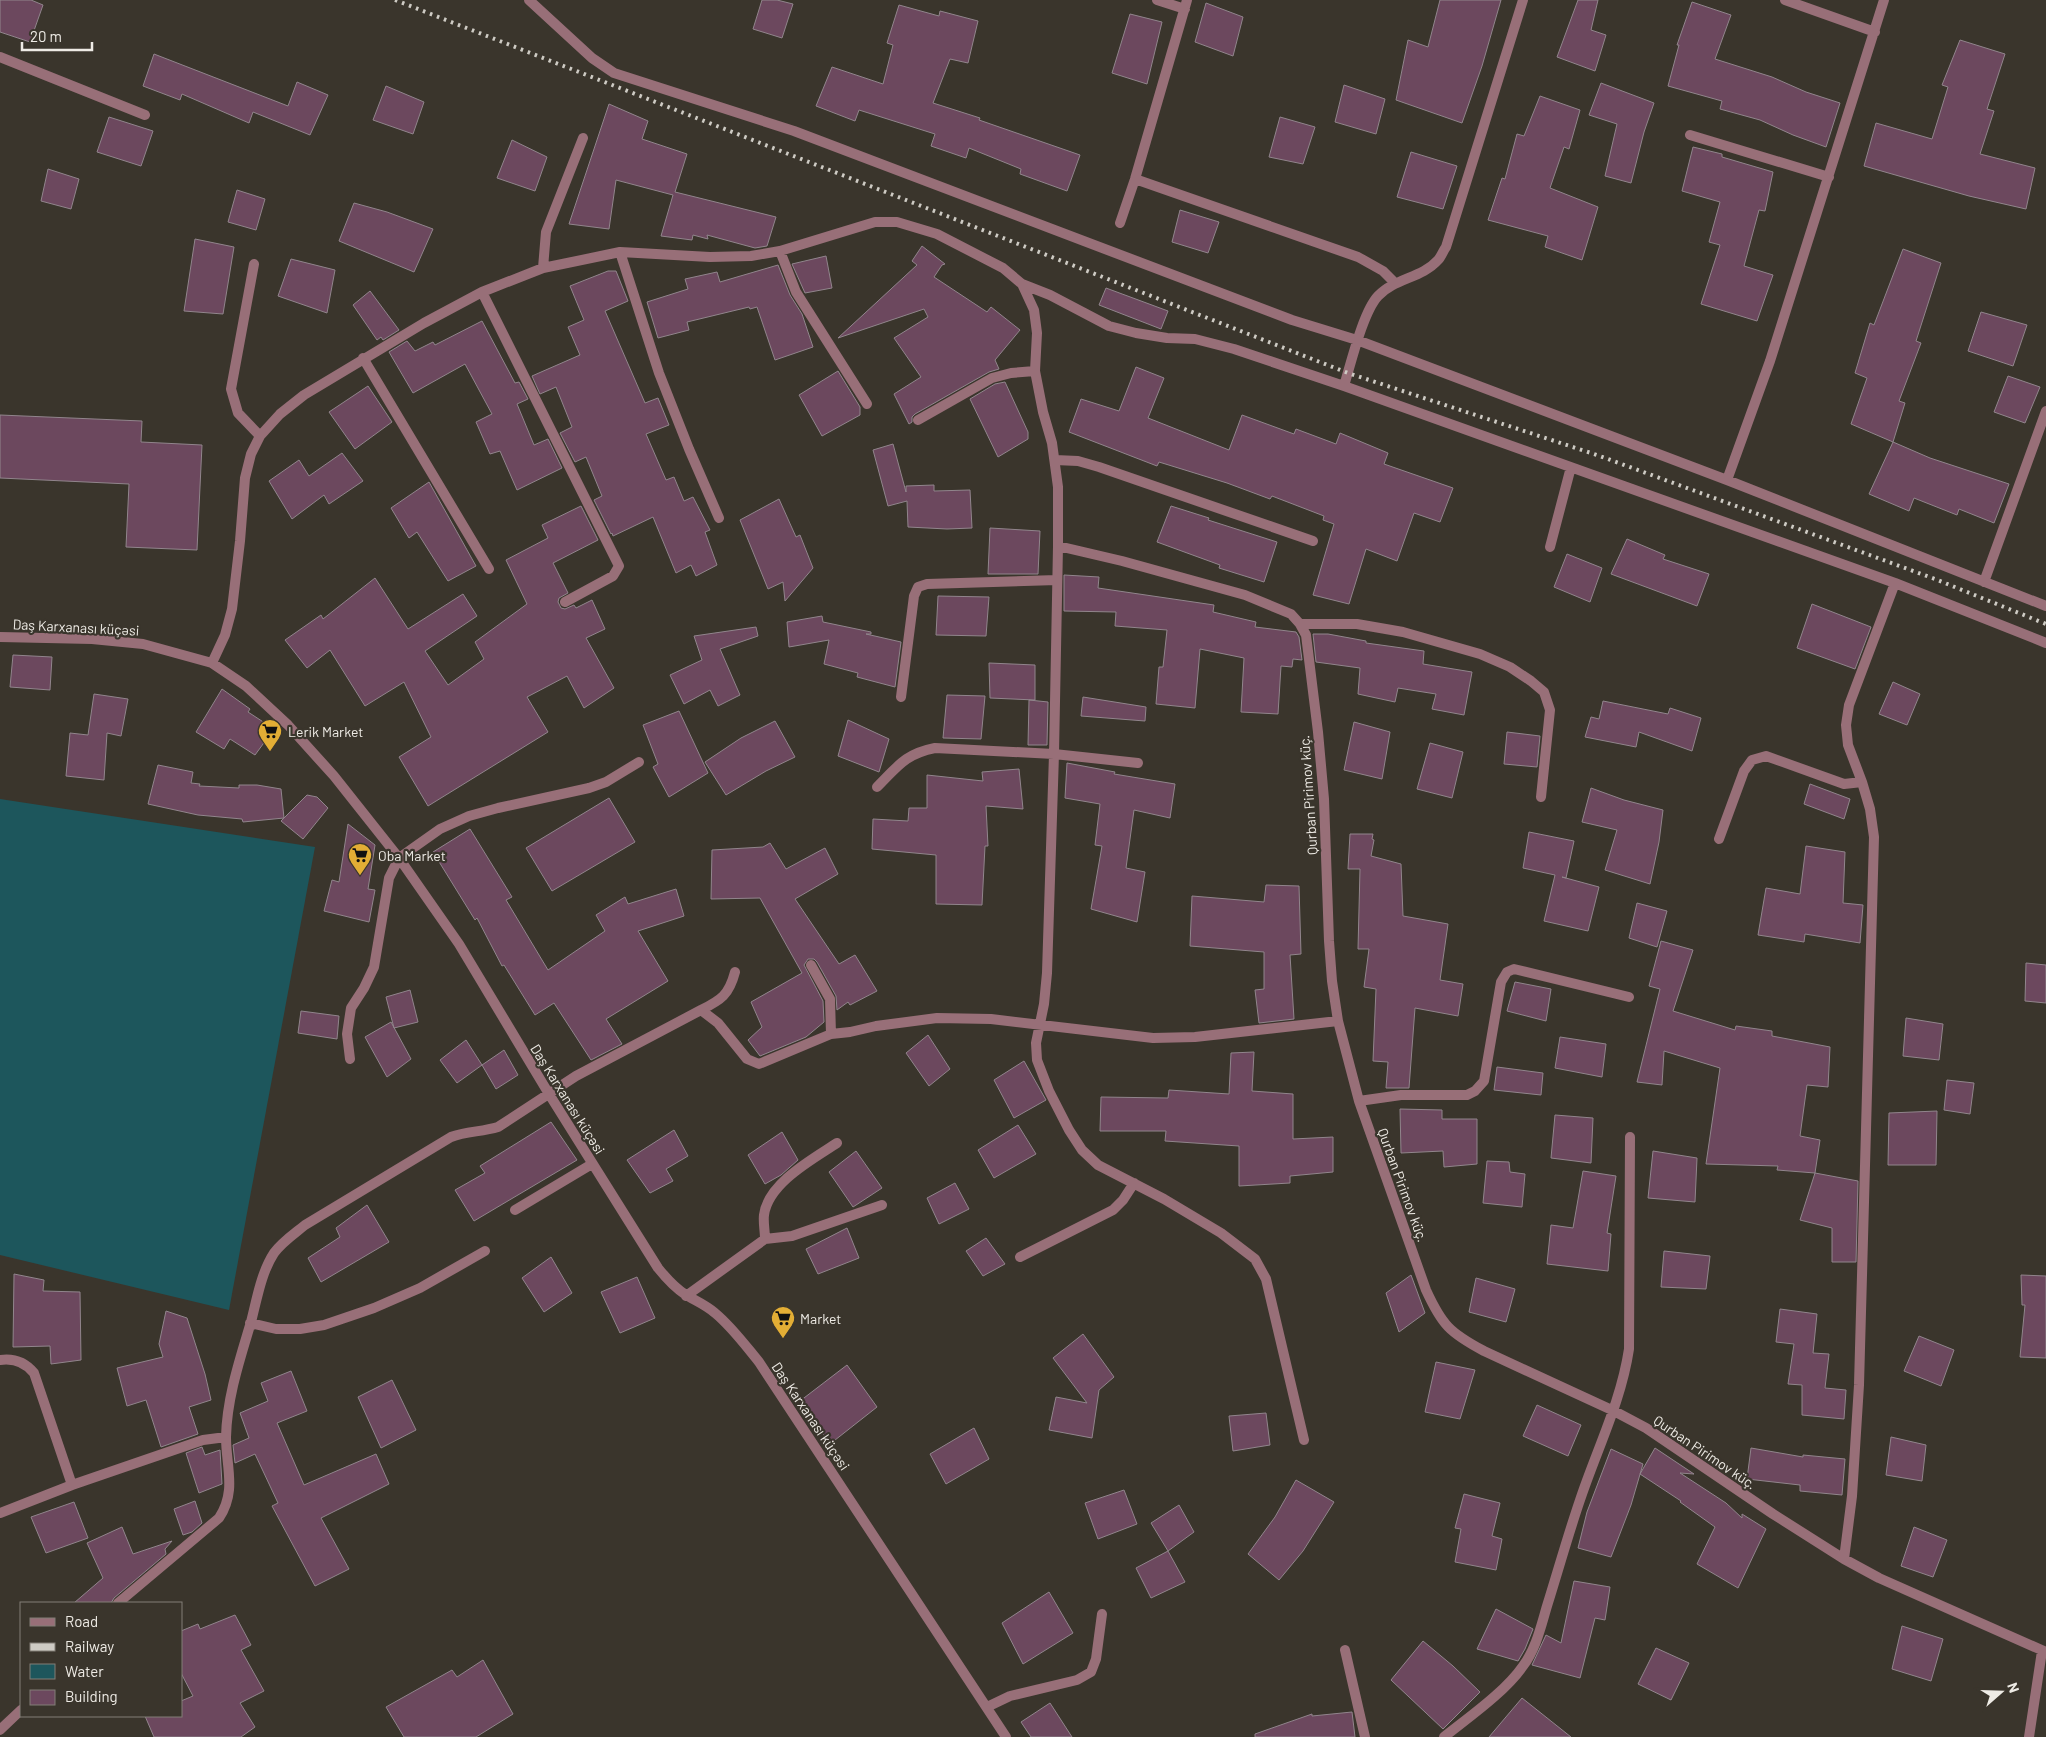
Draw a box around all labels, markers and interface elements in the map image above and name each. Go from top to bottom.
scale bar [22,20,92,52]
text: 20 m [30,27,62,45]
street label: Daş Karxanası küçəsi [12,615,140,639]
supermarket icon: Lerik Market [257,718,283,752]
place label: Lerik Market [288,723,363,740]
street label: Qurban Pirimov küç. [1295,735,1321,855]
supermarket icon: Oba Market [347,842,373,876]
place label: Oba Market [378,847,446,864]
street label: Daş Karxanası küçəsi [527,1041,609,1157]
street label: Qurban Pirimov küç. [1374,1126,1432,1244]
supermarket icon: Market [770,1305,796,1339]
place label: Market [800,1310,841,1327]
street label: Daş Karxanası küçəsi [769,1359,853,1473]
street label: Qurban Pirimov küç. [1651,1411,1759,1493]
legend [20,1602,182,1717]
text: Road [65,1612,98,1630]
text: Railway [65,1637,114,1655]
text: Water [65,1662,104,1680]
north arrow [1976,1667,2026,1717]
text: N [2004,1680,2023,1695]
text: Building [65,1687,118,1705]

